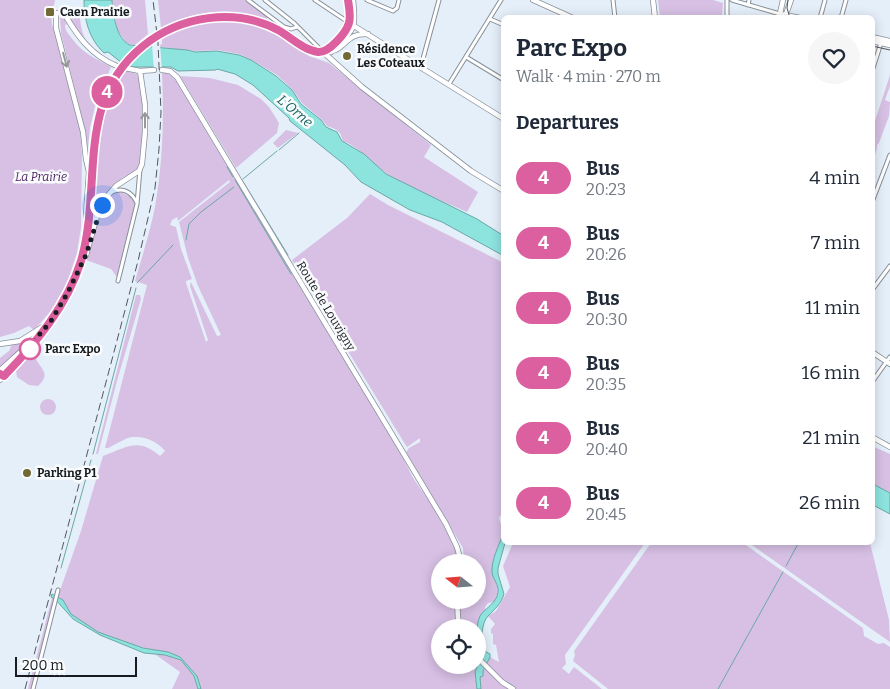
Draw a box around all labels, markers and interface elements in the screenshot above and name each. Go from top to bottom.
place label: Caen Prairie [60,5,130,19]
marker: Caen Prairie [44,6,56,18]
button: heart [808,32,860,84]
text: Parc Expo [516,34,627,62]
place label: Résidence Les Coteaux [357,42,425,70]
marker: Résidence Les Coteaux [341,50,353,62]
one-way arrow [61,52,70,68]
text: Walk · 4 min · 270 m [516,67,661,86]
line badge: 4 [91,76,123,108]
text: 4 [102,81,112,103]
water label: L'Orne [274,91,316,131]
text: Departures [516,111,619,134]
one-way arrow [140,113,150,129]
text: Bus [586,157,620,180]
text: 4 min [809,166,860,189]
text: 4 [538,167,549,189]
park label: La Prairie [15,170,67,184]
text: 20:23 [586,180,626,199]
your location [90,193,115,218]
text: Bus [586,222,620,245]
text: 7 min [811,231,860,254]
text: 4 [538,232,549,254]
text: 20:26 [586,245,626,264]
street label: Route de Louvigny [294,259,359,354]
text: Bus [586,287,620,310]
text: 11 min [805,296,860,319]
text: 4 [538,297,549,319]
text: 20:30 [586,310,628,329]
marker: Parc Expo [19,338,41,360]
place label: Parc Expo [45,342,101,356]
text: Bus [586,352,620,375]
text: 16 min [802,361,860,384]
text: 4 [538,362,549,384]
text: 20:35 [586,375,626,394]
text: Bus [586,417,620,440]
text: 21 min [802,426,860,449]
text: 4 [538,427,549,449]
text: 20:40 [586,440,628,459]
place label: Parking P1 [37,466,97,480]
marker: Parking P1 [21,467,33,479]
text: Bus [586,482,620,505]
text: 26 min [799,491,860,514]
text: 4 [538,492,549,514]
text: 20:45 [586,505,626,524]
north arrow [431,554,486,609]
map controls [431,554,486,674]
button: locate [431,619,486,674]
scale bar [15,654,138,677]
text: 200 m [22,657,64,674]

